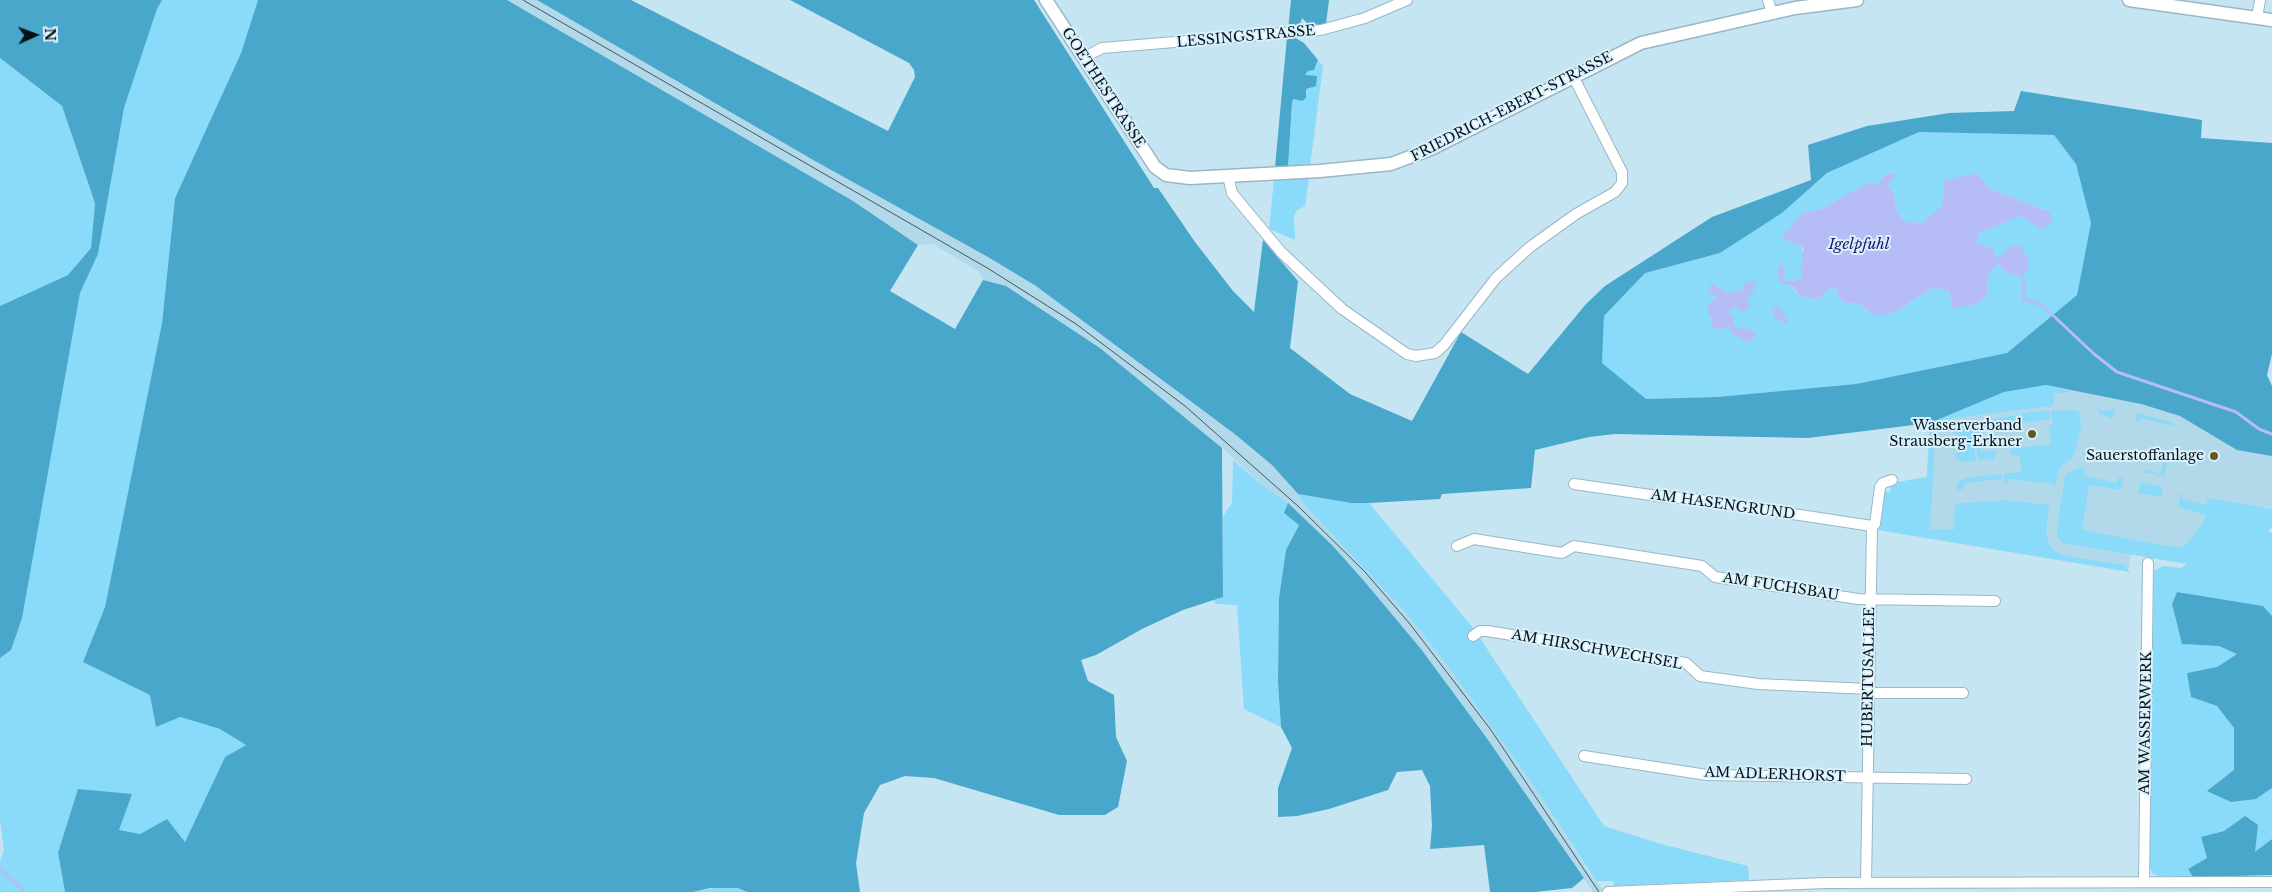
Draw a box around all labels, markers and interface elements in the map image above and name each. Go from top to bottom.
north arrow [10,10,60,60]
street label: LESSINGSTRASSE [1176,23,1316,51]
street label: GOETHESTRASSE [1058,25,1148,151]
text: N [41,28,59,41]
street label: FRIEDRICH-EBERT-STRASSE [1408,49,1616,165]
water label: Igelpfuhl [1828,236,1890,254]
place label: Wasserverband Strausberg-Erkner [1889,418,2022,451]
marker: Wasserverband Strausberg-Erkner [2026,428,2038,440]
place label: Sauerstoffanlage [2086,448,2204,464]
marker: Sauerstoffanlage [2208,450,2220,462]
street label: AM HASENGRUND [1650,487,1796,523]
street label: AM FUCHSBAU [1722,570,1840,604]
street label: HUBERTUSALLEE [1859,607,1879,747]
street label: AM HIRSCHWECHSEL [1510,627,1684,673]
street label: AM WASSERWERK [2136,651,2156,795]
street label: AM ADLERHORST [1704,764,1846,786]

